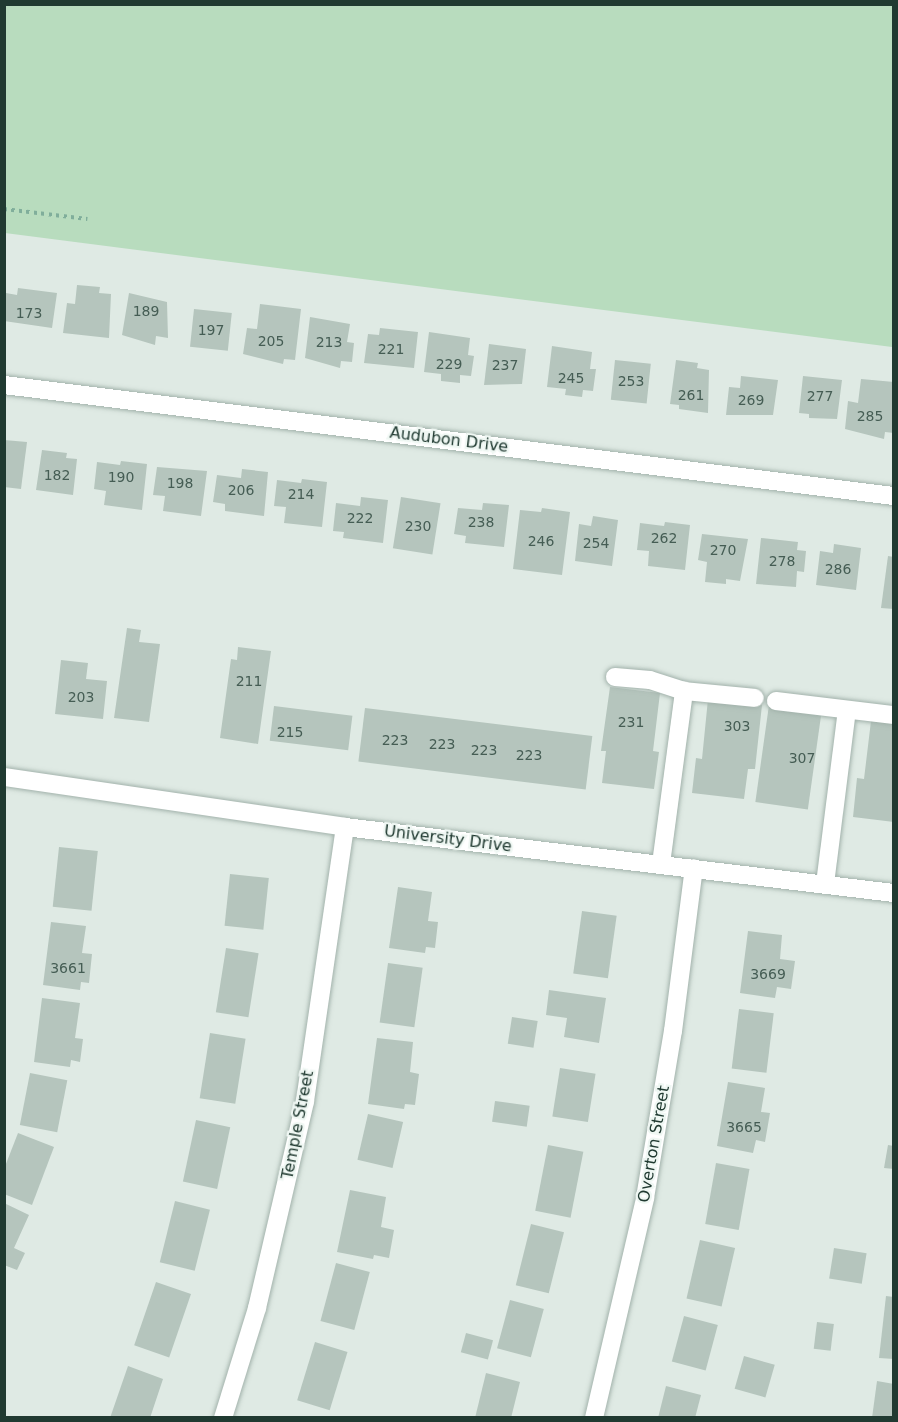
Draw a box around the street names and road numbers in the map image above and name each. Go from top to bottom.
street label: Audubon Drive [389,423,509,457]
street label: University Drive [383,822,513,856]
street label: Temple Street [278,1069,318,1181]
street label: Overton Street [634,1084,674,1204]

